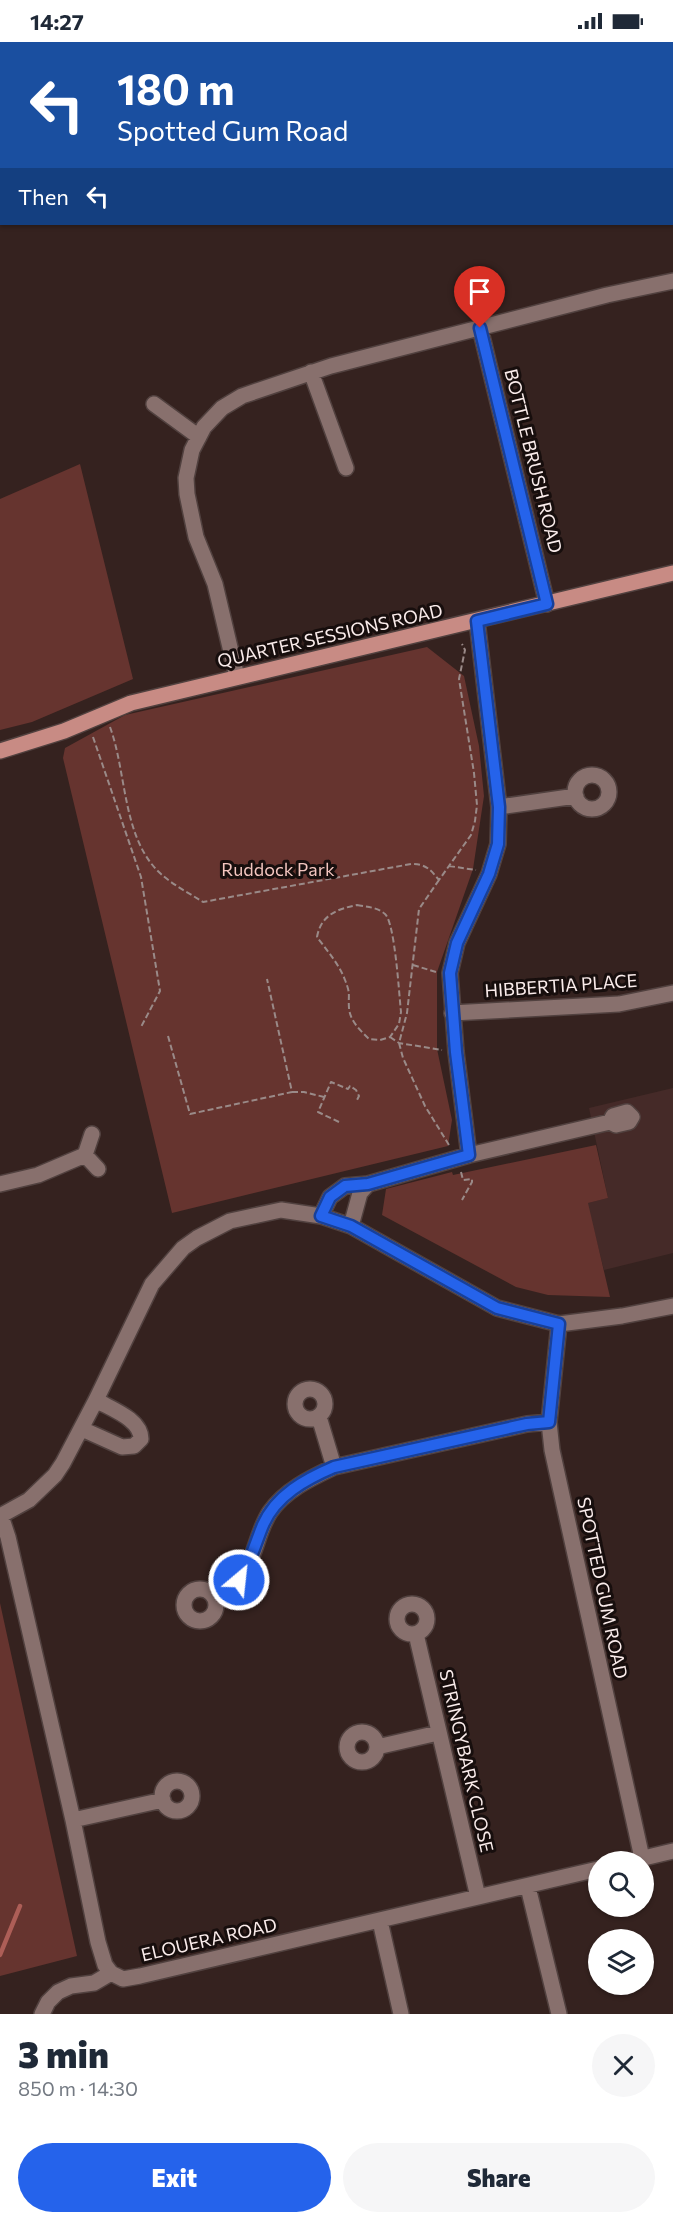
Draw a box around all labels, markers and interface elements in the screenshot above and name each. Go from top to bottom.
text: 14:27 [30,8,84,35]
text: 180 m [117,62,235,114]
icon: left [18,66,96,144]
text: Spotted Gum Road [117,114,348,147]
icon: left [81,180,114,213]
text: Then [18,183,69,210]
pin [454,266,505,328]
icon: arrive [463,275,496,308]
street label: BOTTLE BRUSH ROAD [500,366,567,555]
street label: QUARTER SESSIONS ROAD [215,598,445,672]
park label: Ruddock Park [221,858,335,880]
street label: HIBBERTIA PLACE [484,969,638,1001]
street label: SPOTTED GUM ROAD [573,1495,633,1681]
position arrow [207,1548,271,1612]
street label: STRINGYBARK CLOSE [435,1667,499,1854]
map controls [588,1851,654,1995]
button: search [588,1851,654,1917]
street label: ELOUERA ROAD [139,1913,279,1965]
button: layers [588,1929,654,1995]
text: 3 min [18,2031,109,2075]
button: close [592,2034,655,2097]
text: 850 m · 14:30 [18,2076,138,2100]
button: Exit [18,2143,331,2212]
button: Share [343,2143,655,2212]

